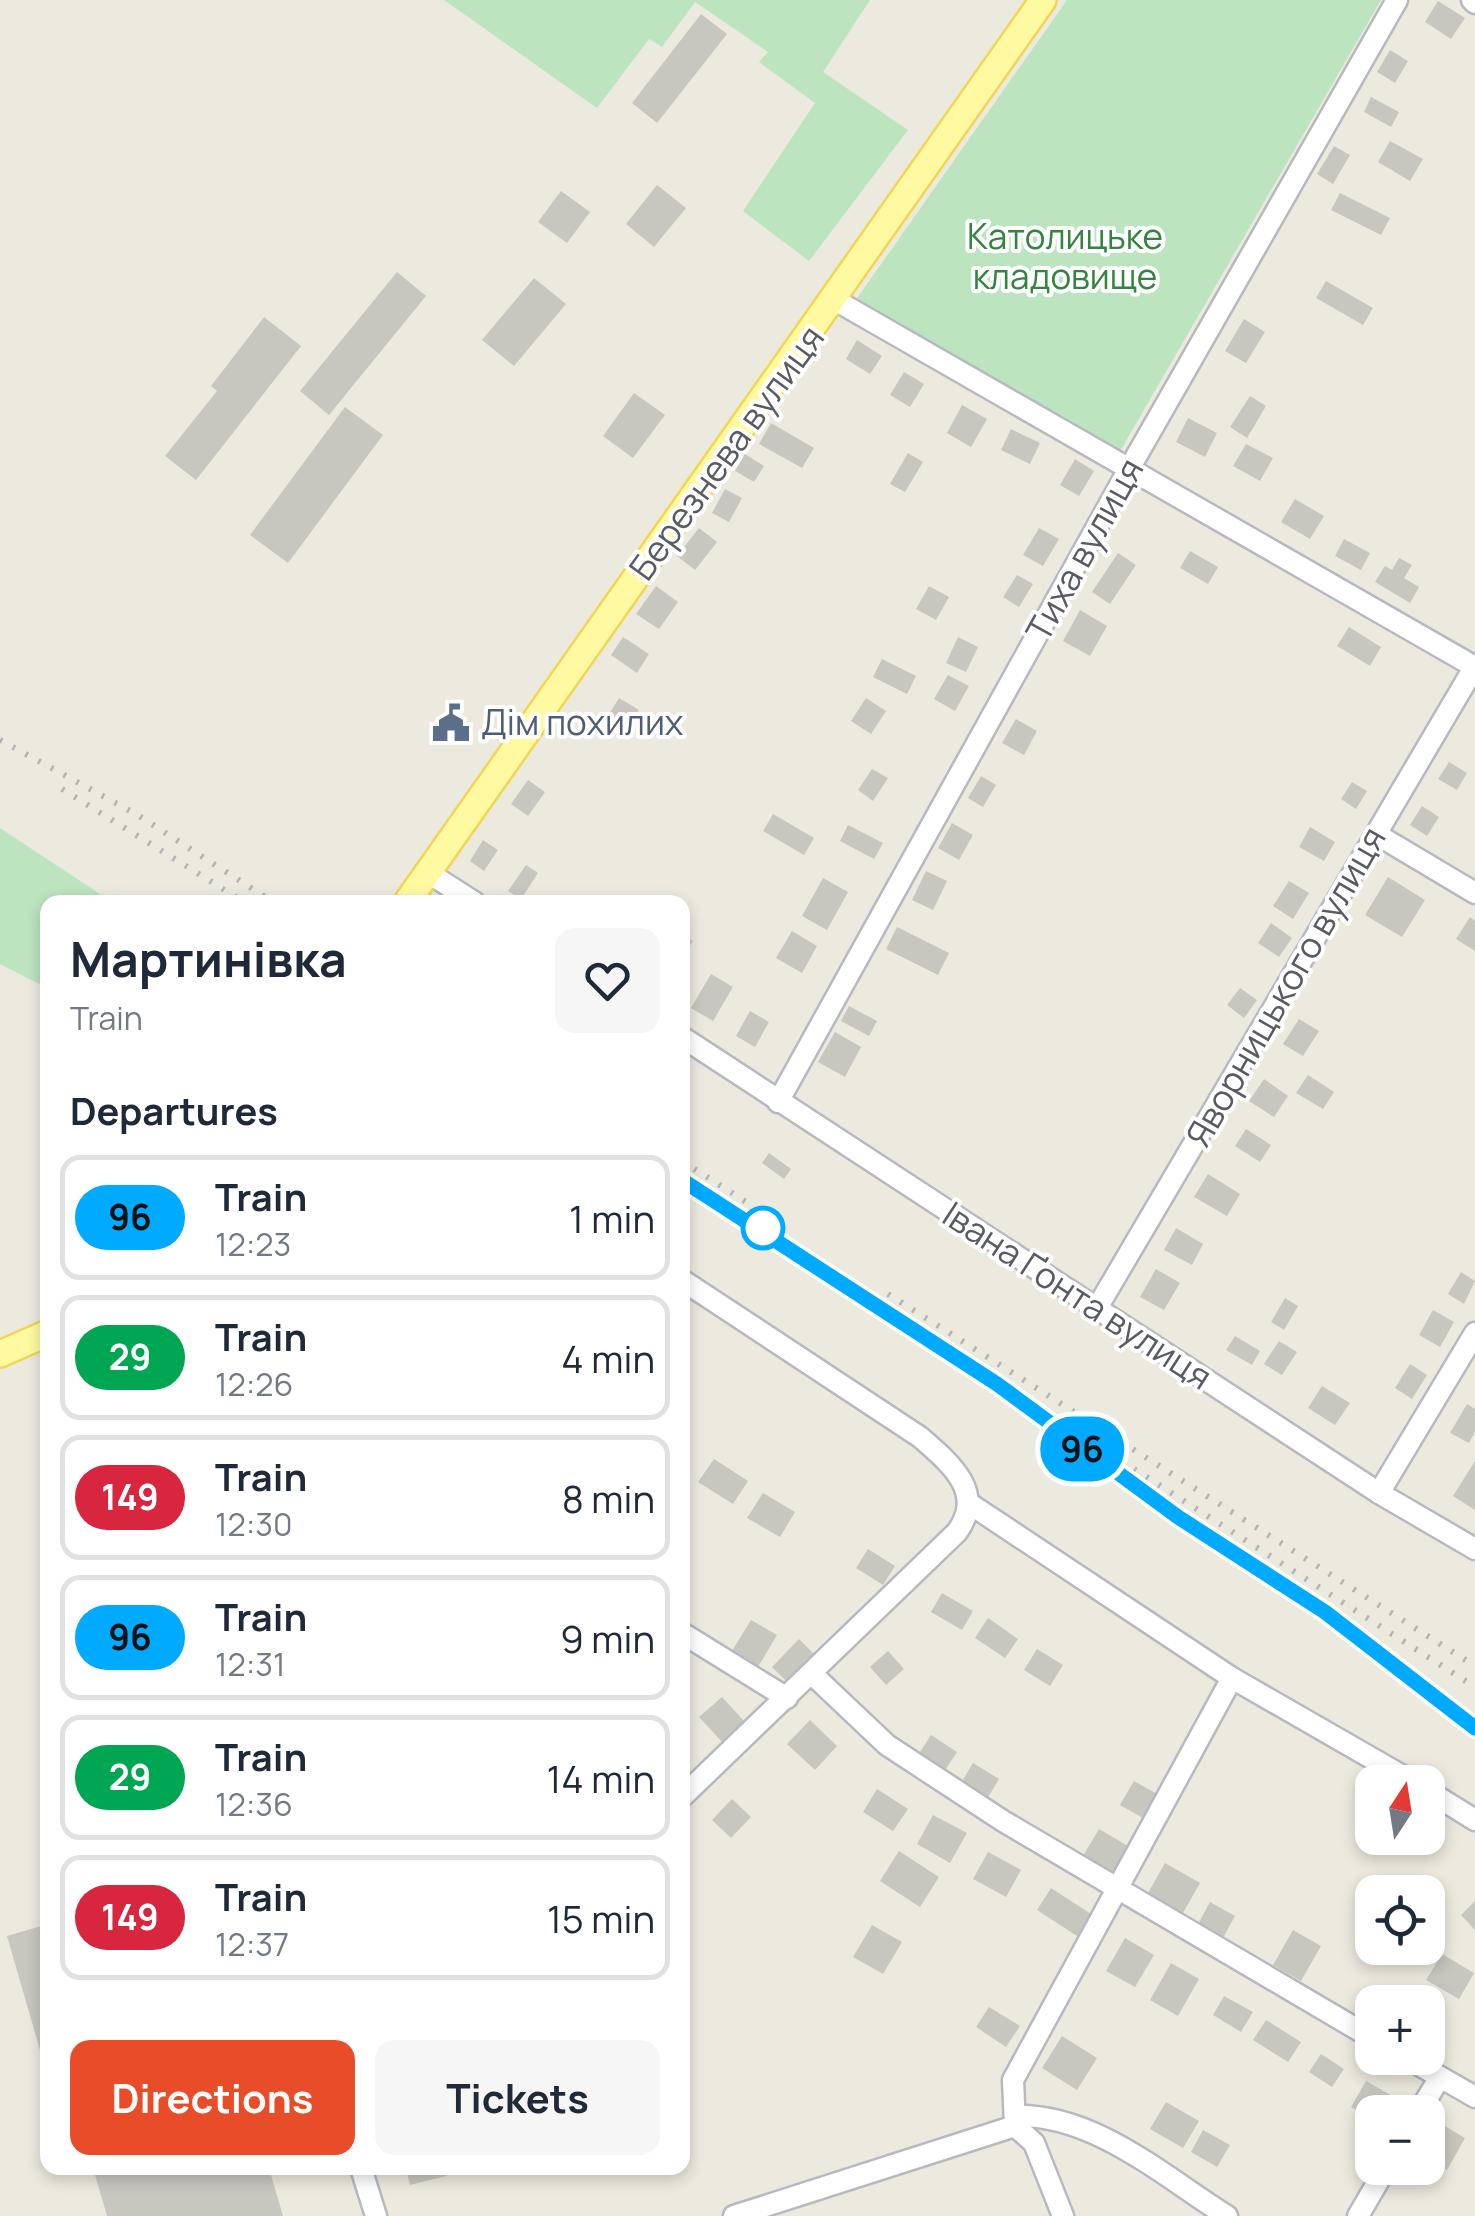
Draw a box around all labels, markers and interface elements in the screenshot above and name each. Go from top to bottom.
park label: Католицьке кладовище [967,212,1163,300]
street label: Березнева вулиця [618,315,835,589]
street label: Тиха вулиця [1014,449,1154,650]
place label: Дiм похилих [481,698,684,746]
public building icon: Дiм похилих [430,702,472,744]
street label: Яворницького вулиця [1174,818,1396,1155]
text: Мартинівка [70,926,347,991]
button: heart [555,928,660,1033]
text: Train [70,996,143,1040]
text: Departures [70,1084,278,1136]
text: Train [215,1170,307,1222]
street label: Івана Ґонта вулиця [934,1190,1221,1400]
text: 1 min [569,1192,655,1244]
text: 96 [108,1193,152,1241]
unlabelled marker [742,1207,784,1249]
text: 12:23 [215,1222,291,1266]
text: Train [215,1310,307,1362]
text: 4 min [561,1332,655,1384]
text: 29 [109,1333,151,1381]
text: 12:26 [215,1362,293,1406]
line badge: 96 [1037,1416,1127,1482]
text: 96 [1060,1425,1104,1473]
text: Train [215,1450,307,1502]
text: 8 min [562,1472,655,1524]
text: 149 [101,1473,159,1521]
text: 12:30 [215,1502,293,1546]
text: Train [215,1590,307,1642]
text: 9 min [560,1612,655,1664]
text: 96 [108,1613,152,1661]
text: 12:31 [215,1642,285,1686]
text: Train [215,1730,307,1782]
text: 14 min [547,1752,655,1804]
text: 29 [109,1753,151,1801]
north arrow [1355,1765,1445,1855]
map controls [1355,1765,1445,2185]
text: 12:36 [215,1782,293,1826]
text: Train [215,1870,307,1922]
button: locate [1355,1875,1445,1965]
text: 15 min [547,1892,655,1944]
text: 149 [101,1893,159,1941]
text: 12:37 [215,1922,289,1966]
button: + [1355,1985,1445,2075]
button: Directions [70,2040,355,2155]
button: Tickets [375,2040,660,2155]
button: − [1355,2095,1445,2185]

